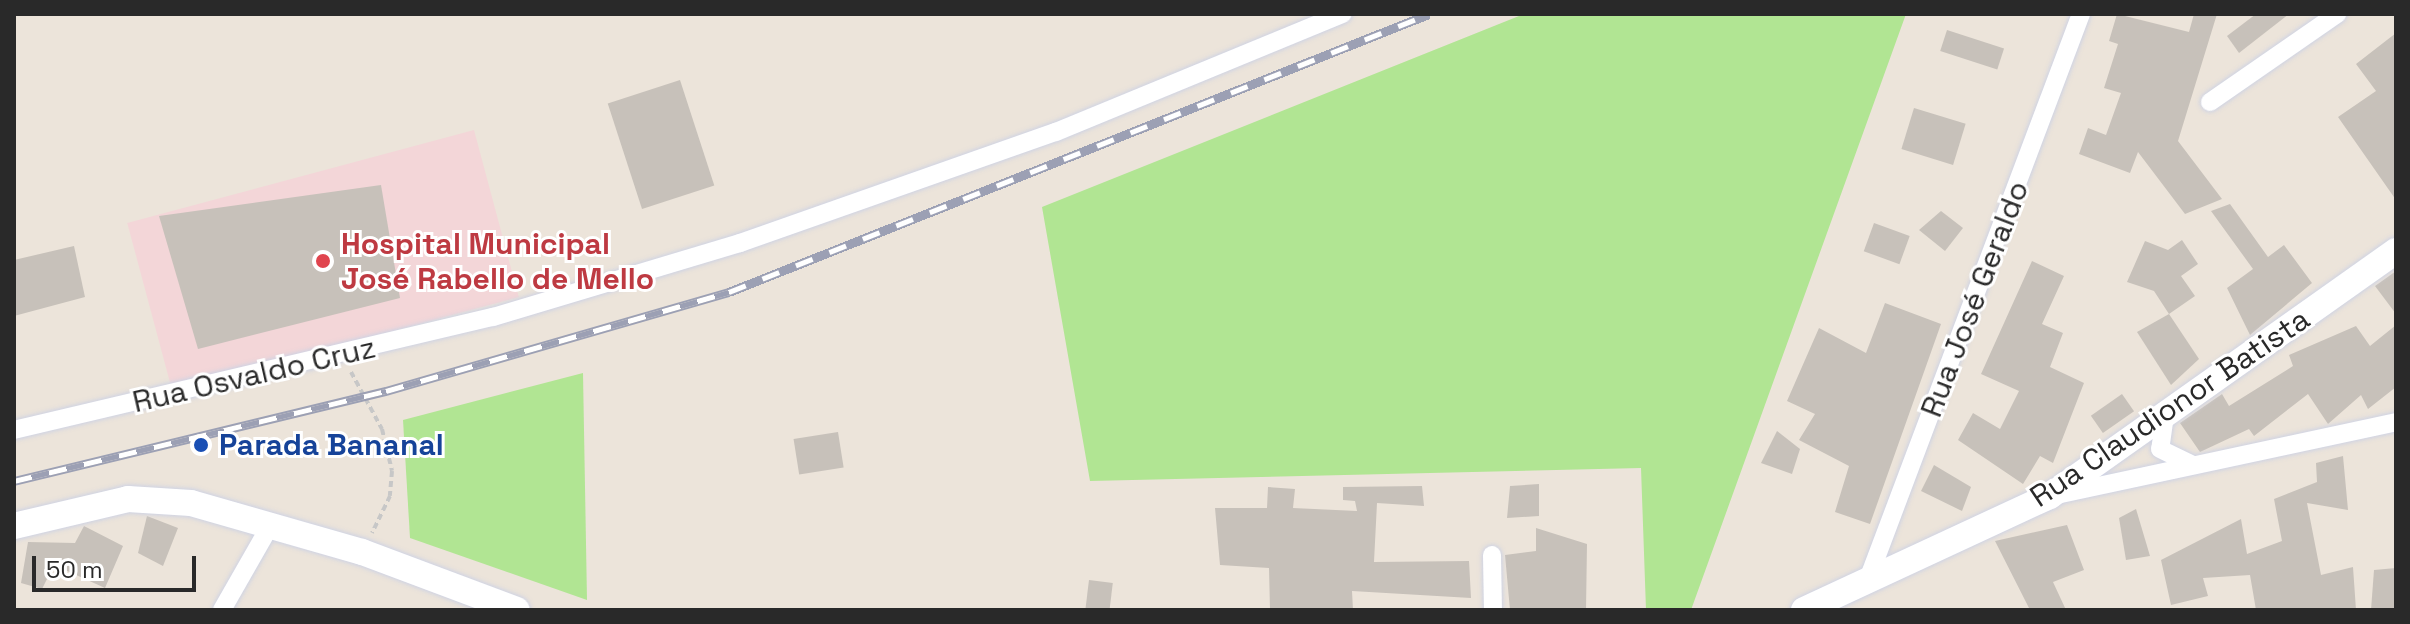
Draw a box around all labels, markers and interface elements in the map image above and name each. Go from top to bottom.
street label: Rua José Geraldo [1913,176,2037,422]
place label: Hospital Municipal José Rabello de Mello [341,226,654,296]
marker: Hospital Municipal José Rabello de Mello [312,250,334,272]
street label: Rua Claudionor Batista [2024,301,2316,515]
street label: Rua Osvaldo Cruz [129,330,379,420]
place label: Parada Bananal [219,427,444,463]
marker: Parada Bananal [190,434,212,456]
scale bar [36,540,200,590]
text: 50 m [46,554,103,585]

